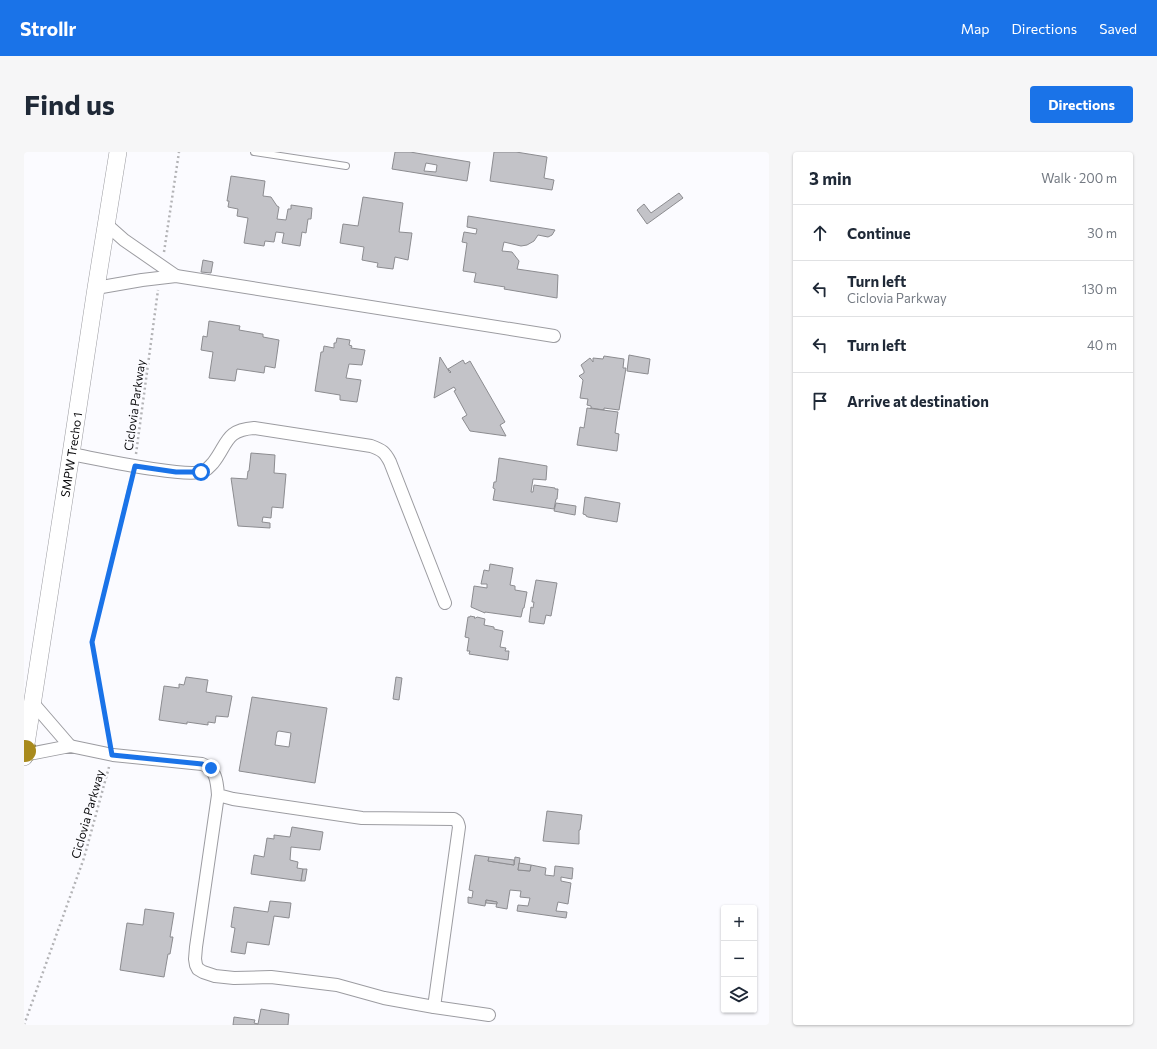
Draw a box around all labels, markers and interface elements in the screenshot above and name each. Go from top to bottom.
text: Strollr [20,17,76,40]
text: Map [961,20,990,37]
text: Directions [1012,20,1077,37]
text: Saved [1099,20,1137,37]
button: Directions [1030,86,1133,123]
text: Find us [24,87,115,121]
text: 3 min [809,168,852,189]
text: Walk · 200 m [1041,170,1117,186]
icon: ahead [809,222,831,244]
text: Continue [847,224,911,242]
text: 30 m [1087,225,1117,241]
text: Turn left [847,272,906,290]
icon: left [809,278,831,300]
text: 130 m [1082,281,1117,297]
text: Ciclovia Parkway [847,290,947,306]
icon: left [809,334,831,356]
text: Turn left [847,336,906,354]
text: 40 m [1087,337,1117,353]
street label: Ciclovia Parkway [121,358,147,452]
icon: arrive [809,390,831,412]
text: Arrive at destination [847,392,989,410]
street label: SMPW Trecho 1 [57,411,84,498]
route start [192,463,210,481]
route end [202,759,220,777]
street label: Ciclovia Parkway [68,768,106,860]
map controls [721,905,757,1013]
button: + [721,905,757,941]
button: − [721,941,757,977]
button: layers [721,977,757,1013]

